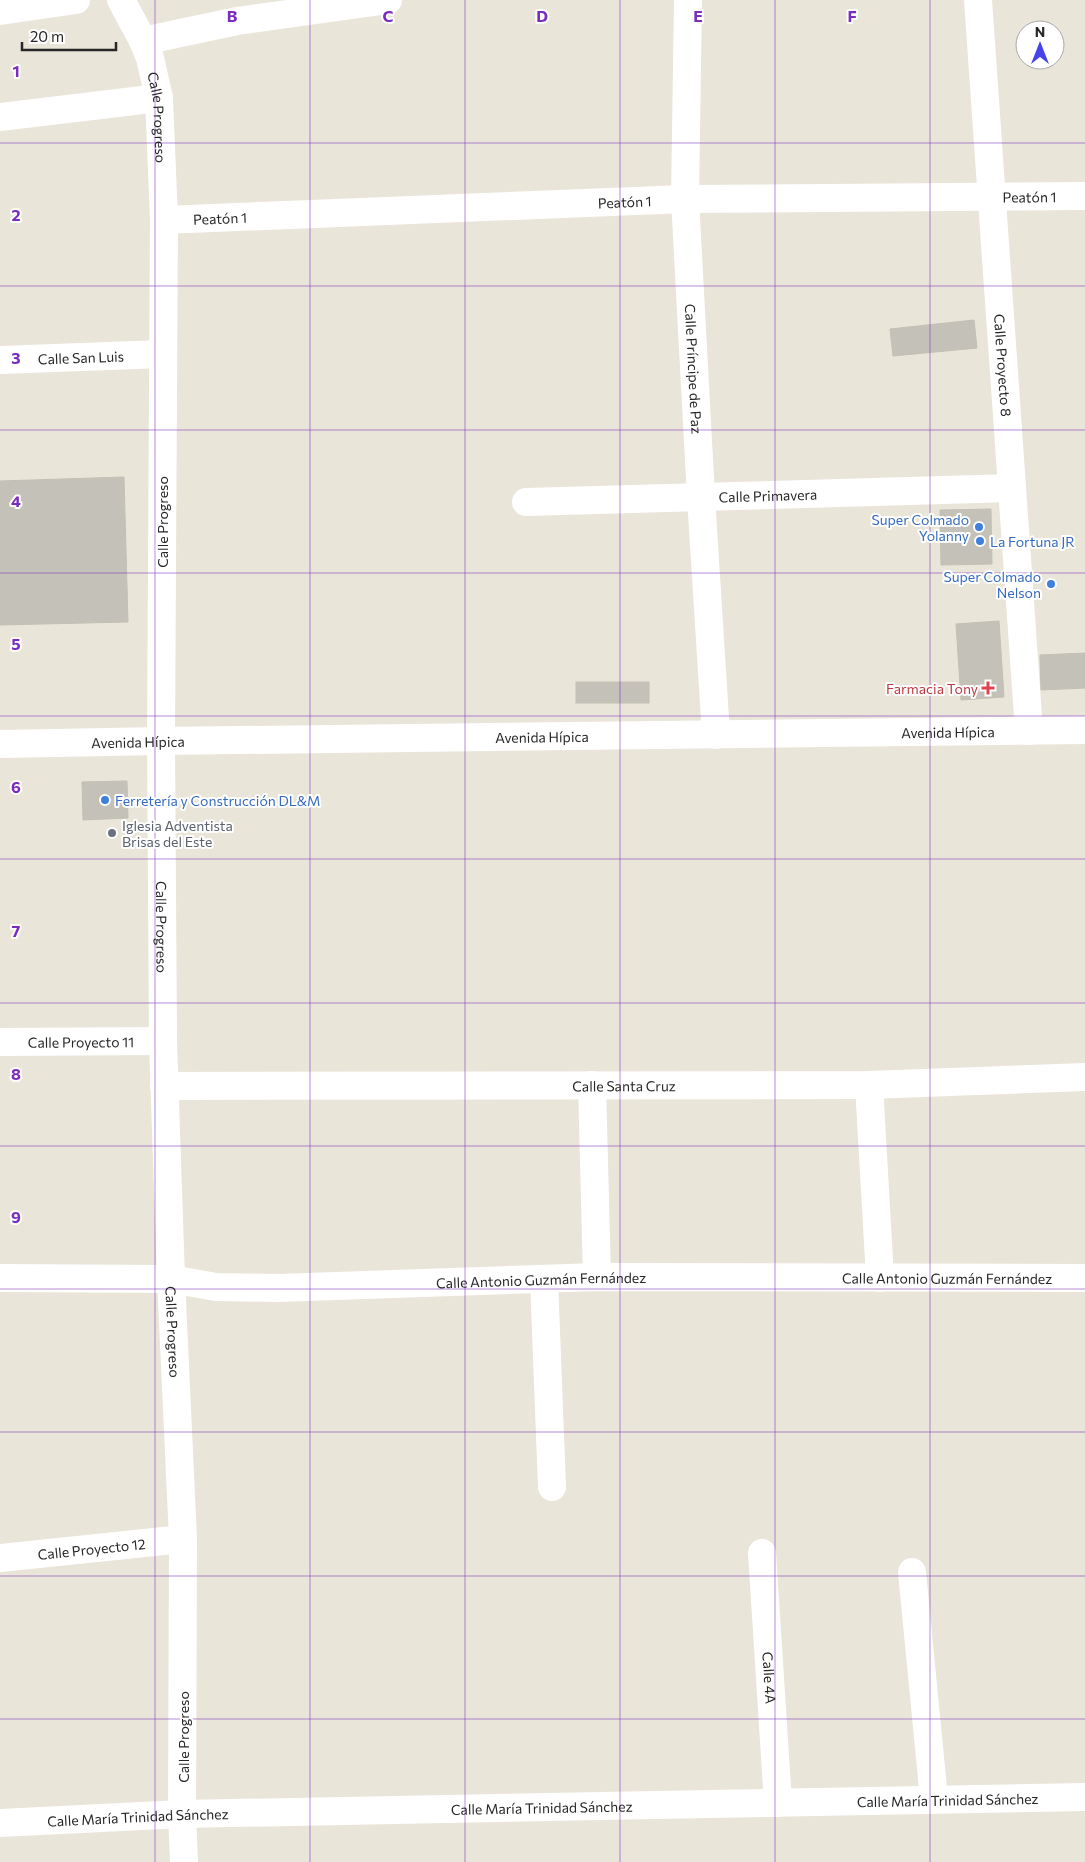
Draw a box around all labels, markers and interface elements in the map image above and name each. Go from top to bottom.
text: B [227,6,238,25]
text: C [383,6,394,25]
text: D [536,6,548,25]
text: E [693,6,703,25]
text: F [847,6,857,25]
scale bar [22,20,116,52]
north arrow [1015,20,1065,70]
text: N [1035,23,1045,40]
text: 20 m [30,27,64,45]
text: 1 [12,61,20,80]
street label: Calle Progreso [145,70,170,163]
street label: Peatón 1 [1003,188,1057,205]
street label: Peatón 1 [597,192,652,211]
text: 2 [11,205,21,224]
street label: Peatón 1 [193,208,247,227]
street label: Calle Príncipe de Paz [682,303,706,434]
street label: Calle Proyecto 8 [991,313,1016,417]
street label: Calle San Luis [38,347,124,367]
text: 3 [11,348,21,367]
street label: Calle Progreso [154,476,171,568]
street label: Calle Primavera [718,485,817,505]
text: 4 [11,491,21,510]
place label: Super Colmado Yolanny [872,511,969,544]
marker: Super Colmado Yolanny [973,521,985,533]
place label: La Fortuna JR [990,533,1075,550]
marker: La Fortuna JR [974,535,986,547]
place label: Super Colmado Nelson [944,568,1041,601]
marker: Super Colmado Nelson [1045,578,1057,590]
text: 5 [11,634,21,653]
place label: Farmacia Tony [886,680,978,697]
marker: Farmacia Tony [982,682,994,694]
street label: Avenida Hípica [901,723,995,741]
street label: Avenida Hípica [495,727,589,746]
street label: Avenida Hípica [91,732,185,751]
text: 6 [11,777,21,796]
place label: Ferretería y Construcción DL&M [115,792,320,809]
marker: Ferretería y Construcción DL&M [99,794,111,806]
place label: Iglesia Adventista Brisas del Este [122,817,233,850]
marker: Iglesia Adventista Brisas del Este [106,827,118,839]
street label: Calle Progreso [153,881,171,973]
text: 7 [12,921,21,940]
street label: Calle Proyecto 11 [28,1033,134,1050]
text: 8 [11,1064,21,1083]
street label: Calle Santa Cruz [572,1077,676,1094]
text: 9 [11,1207,21,1226]
street label: Calle Antonio Guzmán Fernández [436,1268,646,1291]
street label: Calle Antonio Guzmán Fernández [842,1269,1052,1286]
street label: Calle Progreso [163,1286,184,1378]
street label: Calle Proyecto 12 [37,1534,146,1563]
street label: Calle 4A [760,1651,780,1705]
street label: Calle Progreso [175,1691,192,1783]
street label: Calle María Trinidad Sánchez [857,1789,1039,1810]
street label: Calle María Trinidad Sánchez [451,1797,633,1817]
street label: Calle María Trinidad Sánchez [47,1805,229,1829]

